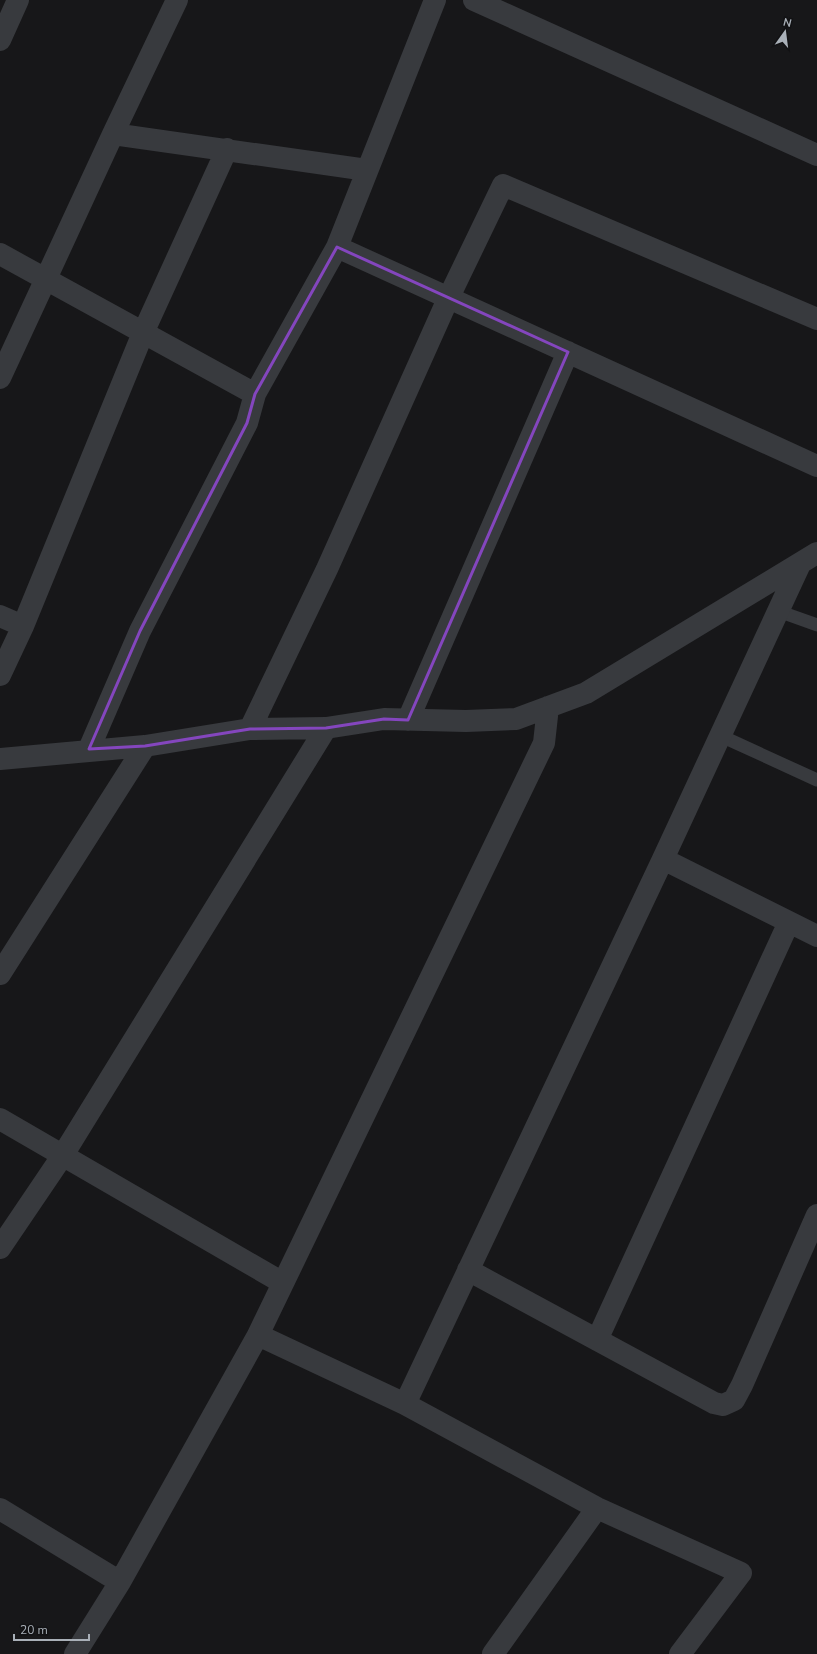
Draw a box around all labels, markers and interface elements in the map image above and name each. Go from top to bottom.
north arrow [765,12,805,52]
text: N [781,15,793,31]
scale bar [14,1616,89,1642]
text: 20 m [20,1622,48,1638]

